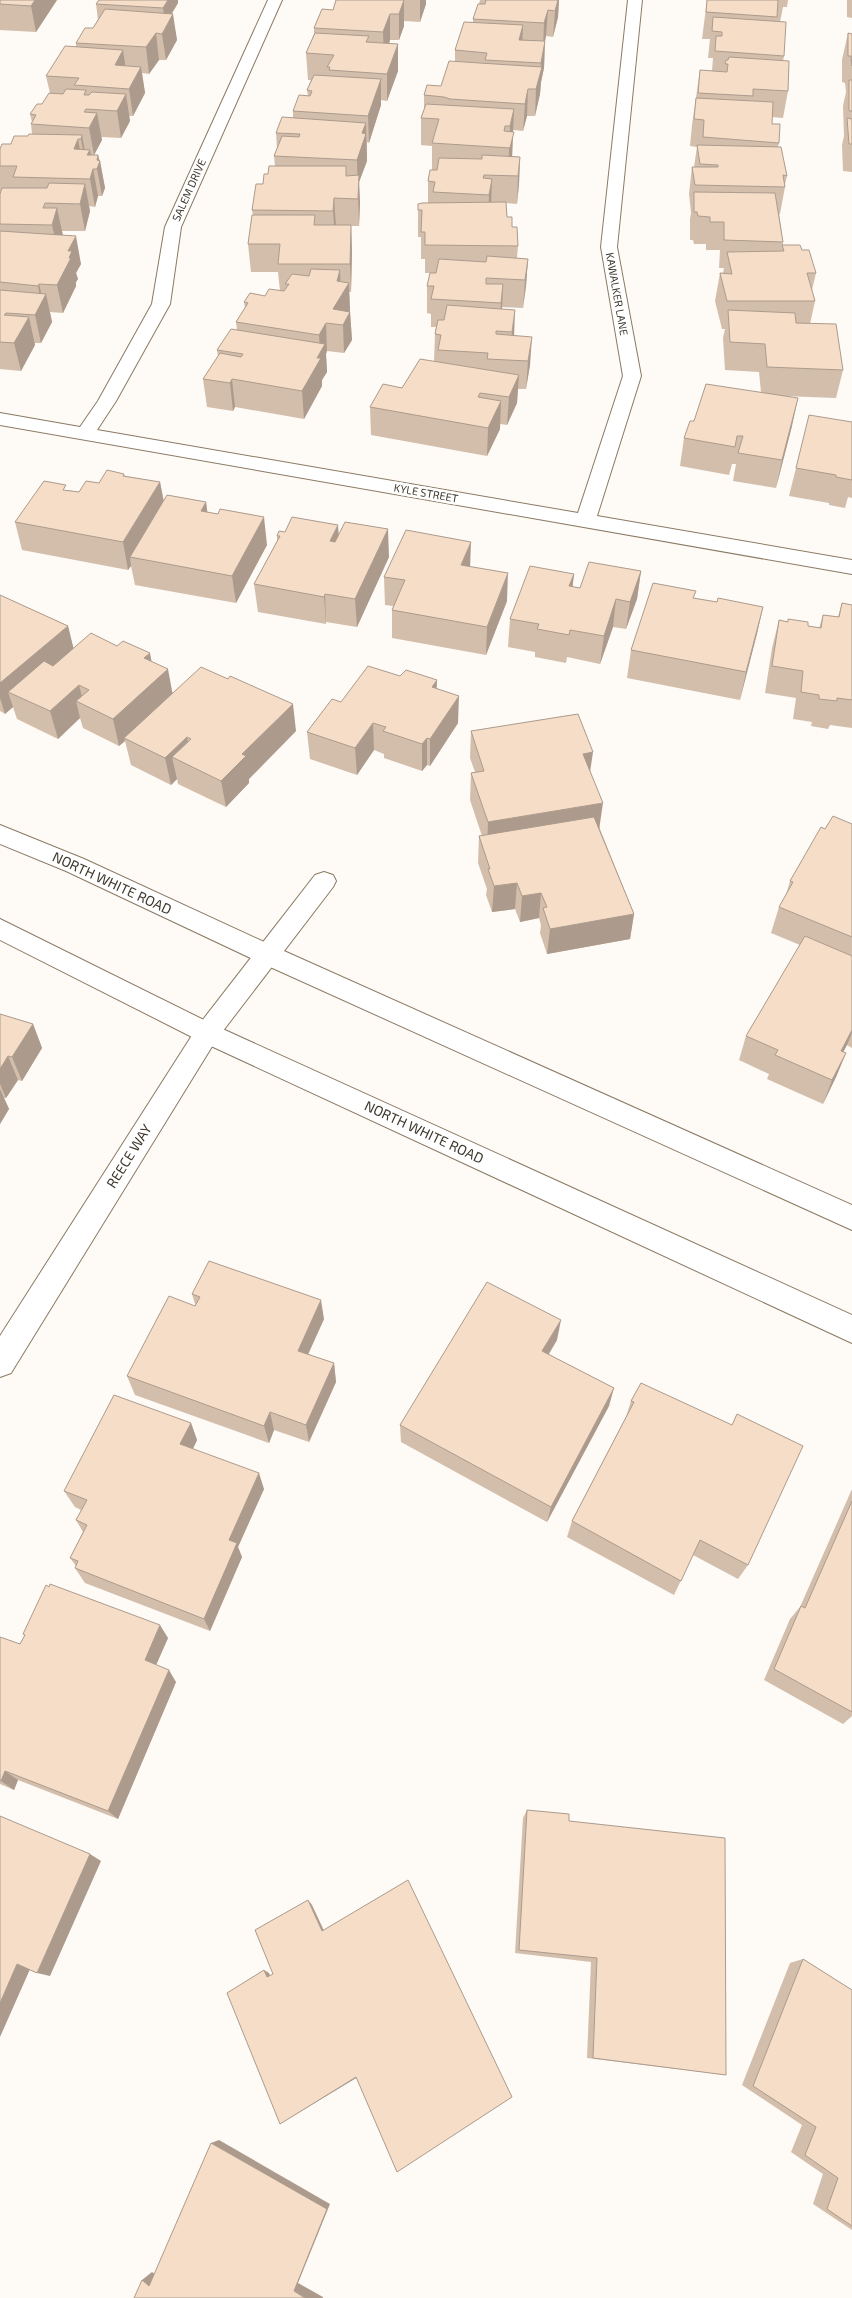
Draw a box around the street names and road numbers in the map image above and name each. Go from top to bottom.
street label: SALEM DRIVE [169,157,208,223]
street label: KAWALKER LANE [604,251,631,336]
street label: KYLE STREET [393,480,460,505]
street label: NORTH WHITE ROAD [50,847,174,918]
street label: NORTH WHITE ROAD [362,1096,486,1167]
street label: REECE WAY [102,1121,155,1191]

